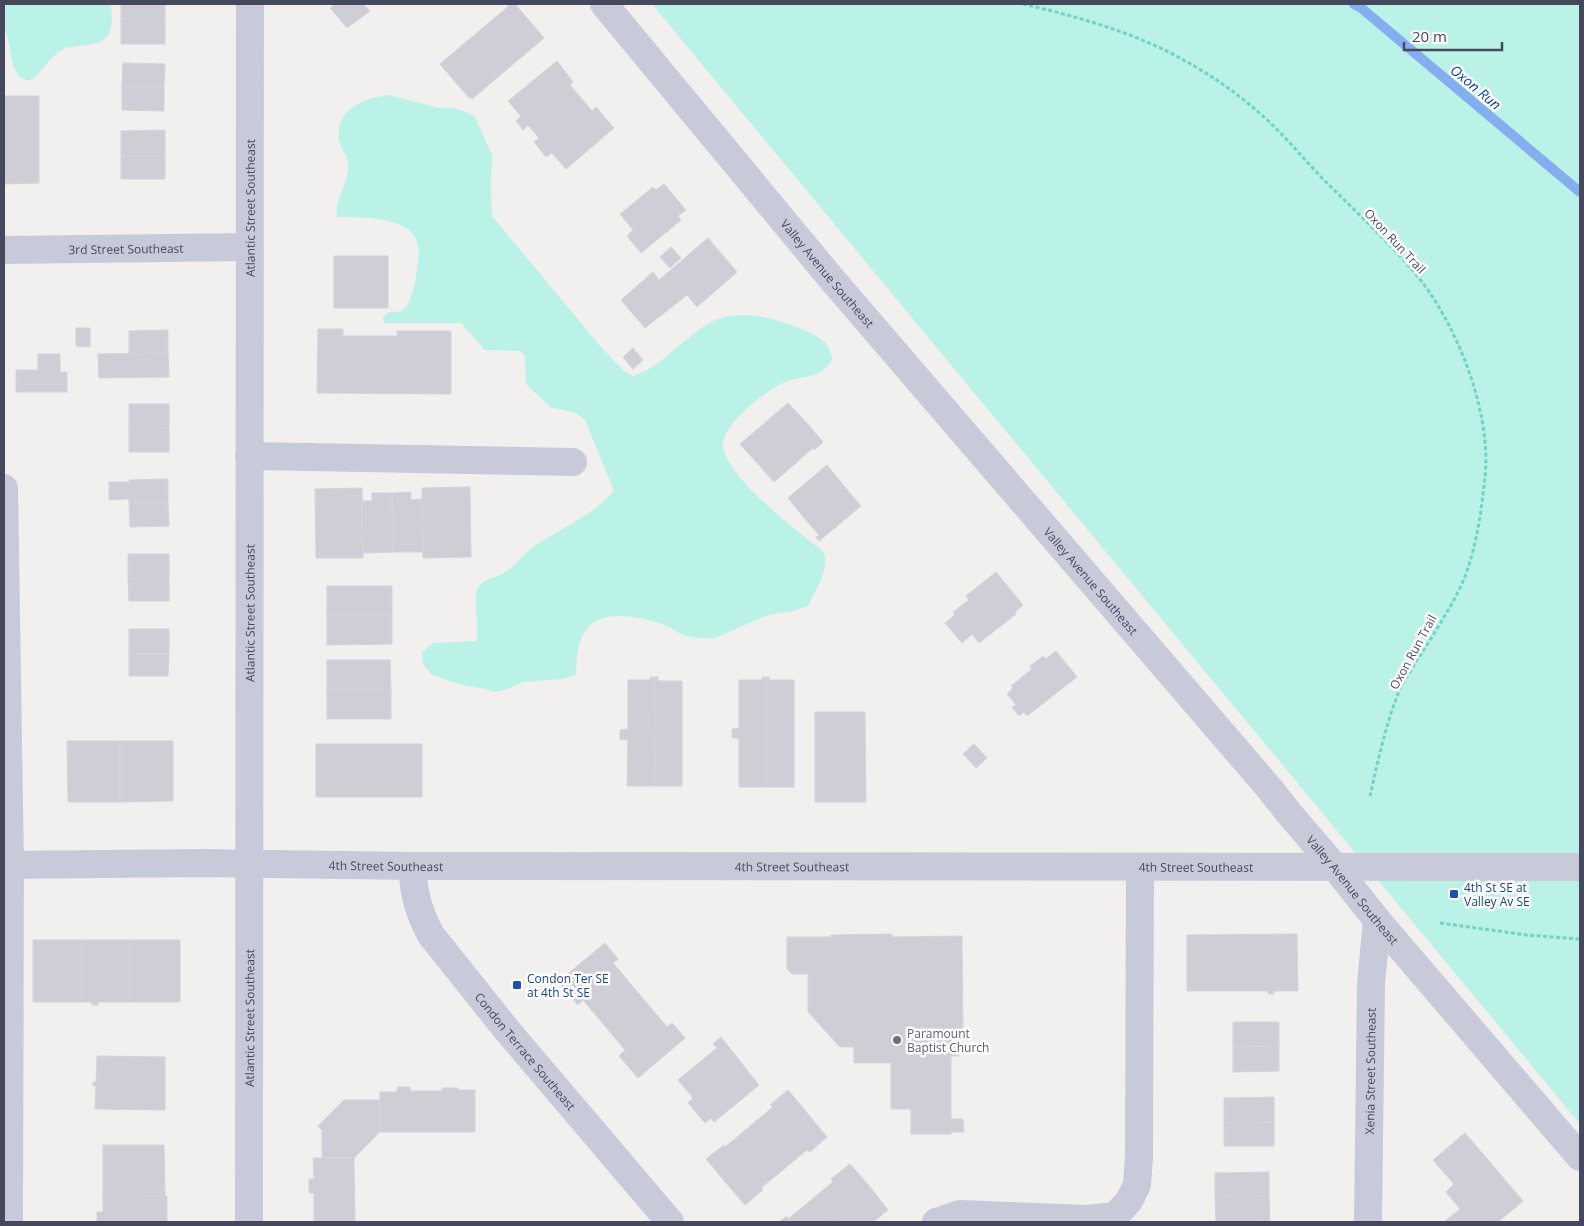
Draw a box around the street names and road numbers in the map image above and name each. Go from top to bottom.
street label: Atlantic Street Southeast [241,139,258,277]
street label: Oxon Run Trail [1361,205,1429,277]
street label: Valley Avenue Southeast [777,215,878,331]
street label: 3rd Street Southeast [68,239,184,258]
street label: Valley Avenue Southeast [1040,523,1142,638]
street label: Atlantic Street Southeast [241,544,258,682]
street label: Oxon Run Trail [1385,612,1441,692]
street label: Valley Avenue Southeast [1303,831,1403,948]
street label: 4th Street Southeast [329,856,443,875]
street label: 4th Street Southeast [735,858,849,875]
street label: 4th Street Southeast [1139,858,1253,875]
street label: Atlantic Street Southeast [241,949,258,1087]
street label: Condon Terrace Southeast [471,989,580,1114]
street label: Xenia Street Southeast [1361,1008,1379,1135]

